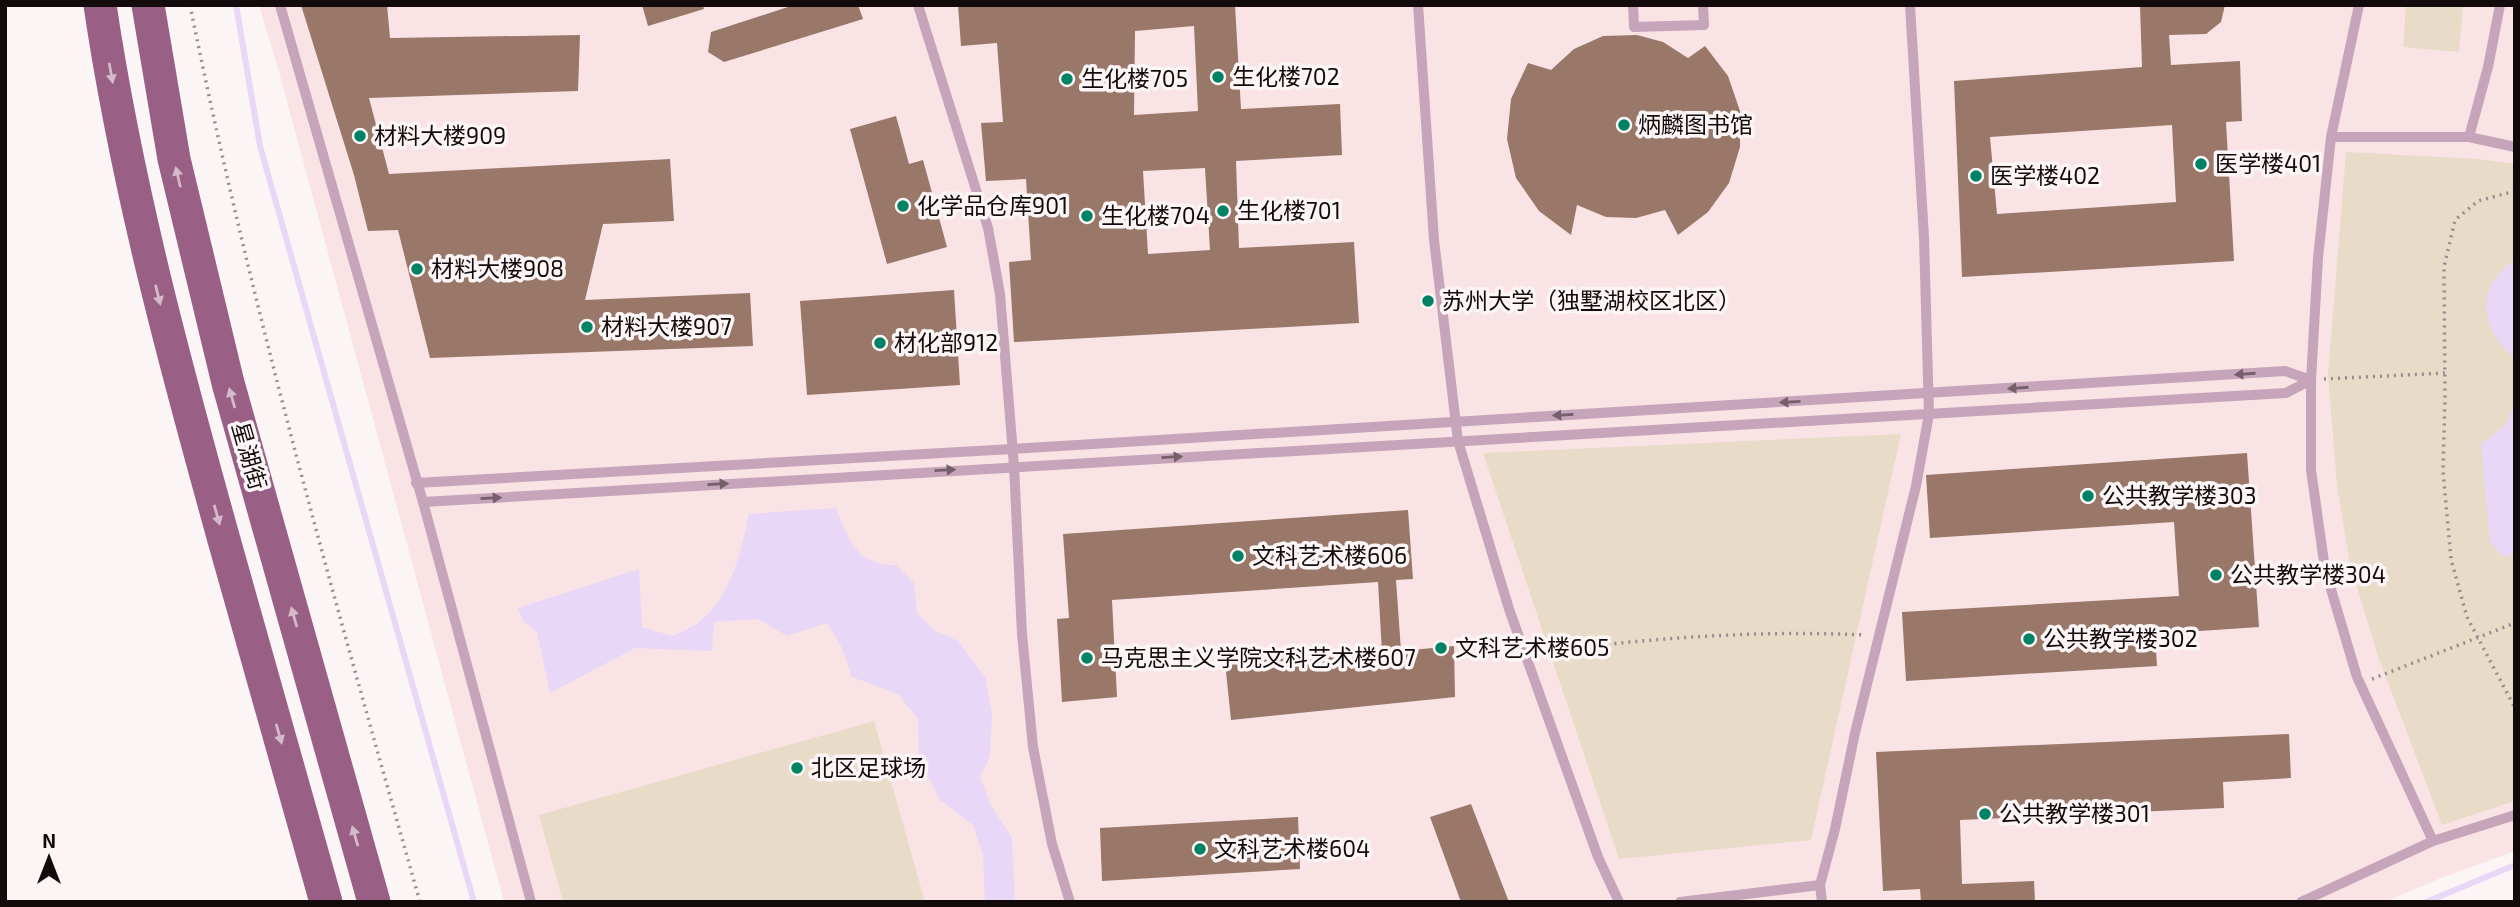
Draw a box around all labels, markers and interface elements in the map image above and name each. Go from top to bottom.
one-way arrow [105,62,116,84]
place label: 生化楼702 [1232,62,1340,90]
place label: 生化楼705 [1081,64,1188,92]
marker: 生化楼702 [1210,69,1226,85]
marker: 生化楼705 [1059,71,1075,87]
place label: 炳麟图书馆 [1638,110,1753,138]
marker: 炳麟图书馆 [1616,117,1632,133]
place label: 材料大楼909 [374,121,506,149]
marker: 材料大楼909 [352,128,368,144]
place label: 医学楼401 [2215,149,2321,177]
marker: 医学楼401 [2193,156,2209,172]
place label: 医学楼402 [1990,161,2100,189]
one-way arrow [172,166,183,188]
marker: 医学楼402 [1968,168,1984,184]
place label: 化学品仓库901 [917,191,1068,219]
place label: 生化楼701 [1237,196,1341,224]
marker: 化学品仓库901 [895,198,911,214]
place label: 生化楼704 [1101,201,1210,229]
marker: 生化楼701 [1215,203,1231,219]
marker: 生化楼704 [1079,208,1095,224]
place label: 材料大楼908 [431,254,564,282]
marker: 材料大楼908 [409,261,425,277]
one-way arrow [153,284,164,306]
place label: 苏州大学（独墅湖校区北区） [1442,286,1741,314]
marker: 苏州大学（独墅湖校区北区） [1420,293,1436,309]
place label: 材料大楼907 [601,312,732,340]
marker: 材料大楼907 [579,319,595,335]
place label: 材化部912 [894,328,998,356]
marker: 材化部912 [872,335,888,351]
one-way arrow [2233,368,2255,379]
one-way arrow [2006,382,2028,393]
one-way arrow [226,387,237,409]
one-way arrow [1779,396,1801,407]
one-way arrow [1552,410,1574,421]
street label: 星湖街 [227,419,273,493]
one-way arrow [1161,451,1183,462]
one-way arrow [934,465,956,476]
one-way arrow [707,478,729,489]
place label: 公共教学楼303 [2102,481,2256,509]
marker: 公共教学楼303 [2080,488,2096,504]
one-way arrow [480,492,502,503]
one-way arrow [212,504,223,526]
place label: 文科艺术楼606 [1252,541,1407,569]
marker: 文科艺术楼606 [1230,548,1246,564]
place label: 公共教学楼304 [2230,560,2386,588]
marker: 公共教学楼304 [2208,567,2224,583]
one-way arrow [288,606,298,627]
place label: 公共教学楼302 [2043,624,2198,652]
marker: 公共教学楼302 [2021,631,2037,647]
place label: 文科艺术楼605 [1455,633,1609,661]
marker: 文科艺术楼605 [1433,640,1449,656]
place label: 马克思主义学院文科艺术楼607 [1101,643,1416,671]
marker: 马克思主义学院文科艺术楼607 [1079,650,1095,666]
one-way arrow [274,724,284,745]
place label: 北区足球场 [811,753,926,781]
marker: 北区足球场 [789,760,805,776]
place label: 公共教学楼301 [1999,799,2150,827]
marker: 公共教学楼301 [1977,806,1993,822]
north arrow [14,823,84,893]
one-way arrow [350,825,360,846]
text: N [42,829,56,852]
place label: 文科艺术楼604 [1214,834,1370,862]
marker: 文科艺术楼604 [1192,841,1208,857]

